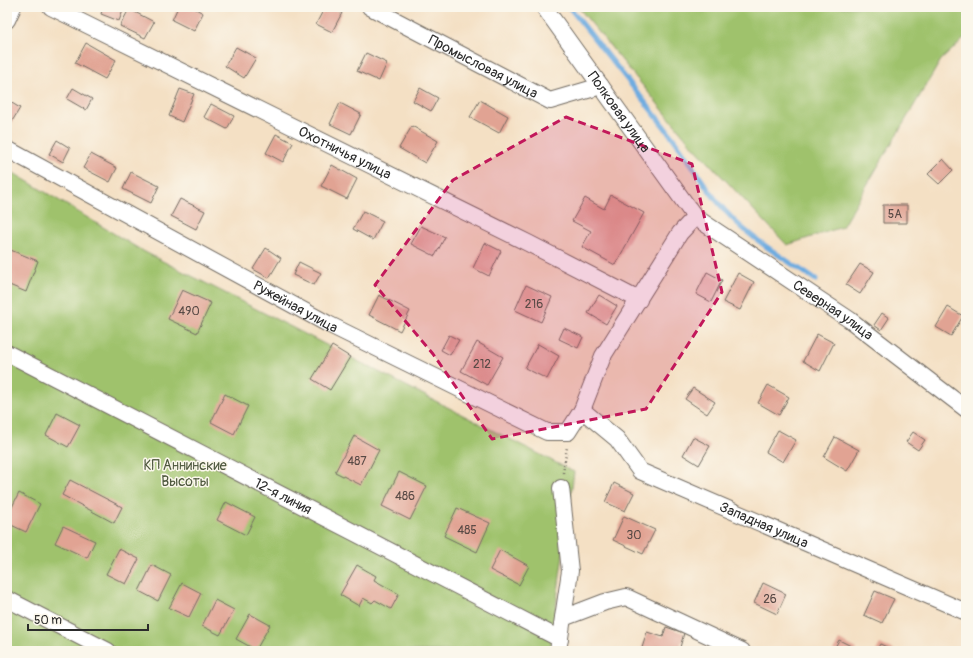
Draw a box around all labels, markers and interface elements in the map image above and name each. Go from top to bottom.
street label: Промысловая улица [426,31,541,102]
street label: Полковая улица [584,68,654,156]
street label: Охотничья улица [295,123,394,183]
house number: 5А [888,207,902,222]
street label: Северная улица [789,276,876,344]
street label: Ружейная улица [250,277,341,337]
house number: 216 [525,297,543,312]
house number: 490 [178,304,200,319]
house number: 212 [473,357,491,372]
house number: 487 [347,454,367,469]
park label: КП Аннинские Высоты [143,457,227,490]
street label: 12-я линия [251,474,315,518]
house number: 486 [395,489,415,504]
street label: Западная улица [717,498,811,552]
house number: 485 [457,523,477,538]
house number: 30 [627,528,641,543]
house number: 26 [763,592,777,607]
scale bar [28,606,148,632]
text: 50 m [34,613,62,628]

